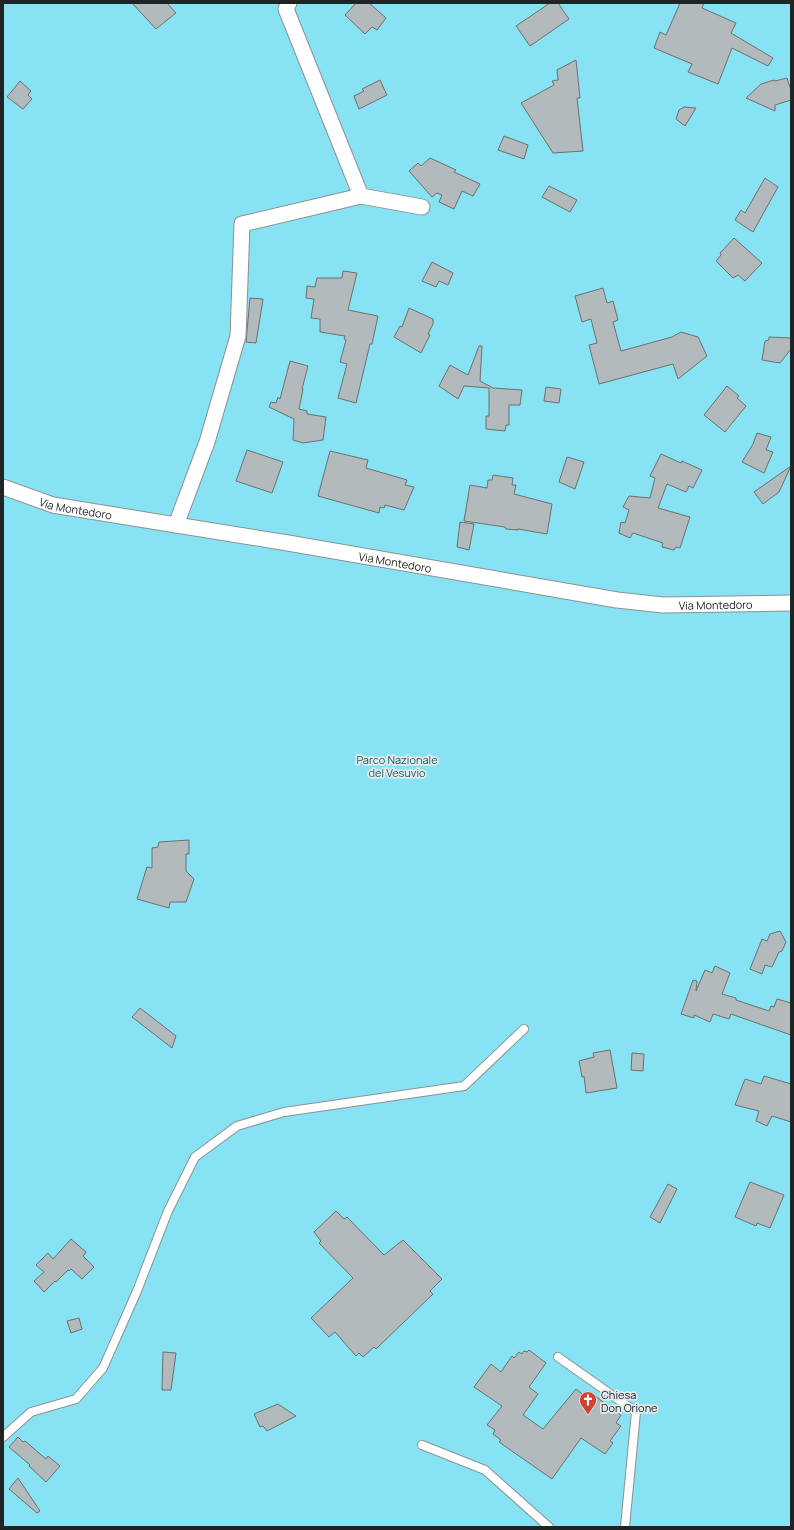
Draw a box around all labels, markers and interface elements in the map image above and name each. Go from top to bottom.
street label: Via Montedoro [37,493,114,522]
street label: Via Montedoro [358,548,433,575]
street label: Via Montedoro [679,596,753,612]
park label: Parco Nazionale del Vesuvio [356,752,438,780]
place label: Chiesa Don Orione [601,1387,658,1415]
church icon: Chiesa Don Orione [578,1390,598,1415]

